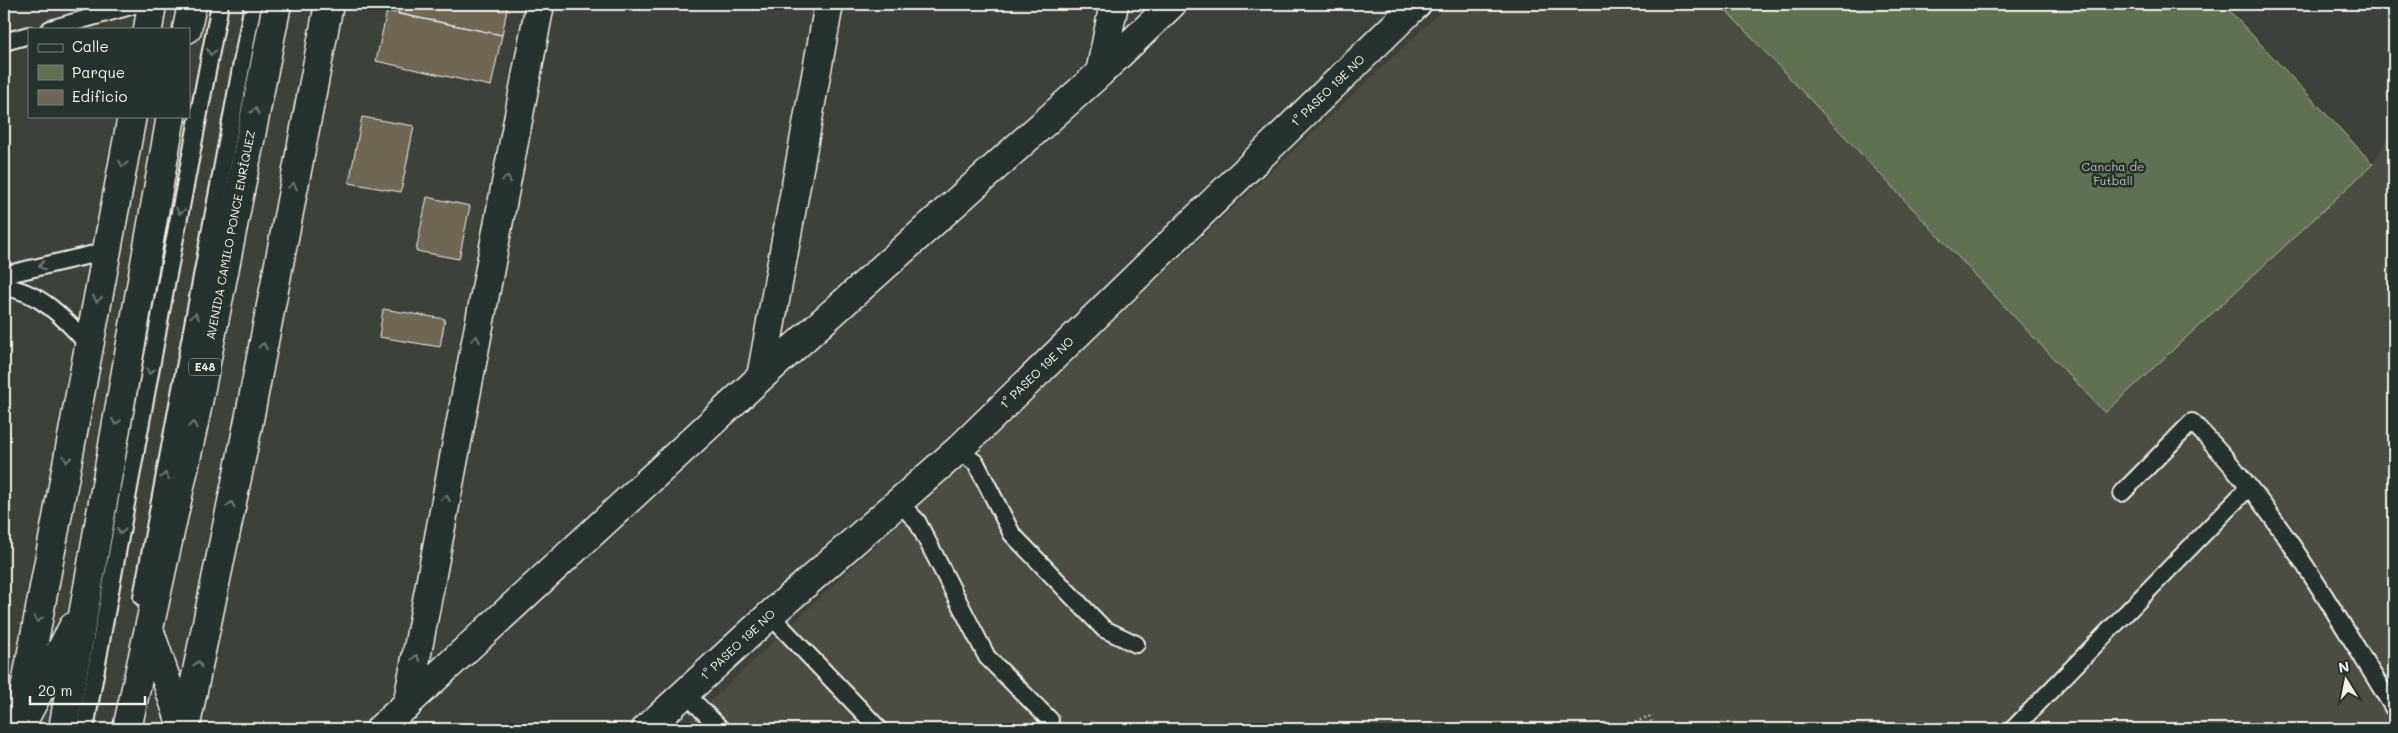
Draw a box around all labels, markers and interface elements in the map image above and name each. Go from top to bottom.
legend [28,28,190,118]
text: Calle [72,36,109,56]
one-way arrow [206,47,217,56]
street label: 1° PASEO 19E NO [1287,51,1368,130]
text: Parque [72,62,125,82]
text: Edificio [72,86,128,106]
one-way arrow [250,107,260,116]
street label: AVENIDA CAMILO PONCE ENRÍQUEZ [202,129,258,341]
park label: Cancha de Futball [2082,158,2144,188]
one-way arrow [118,160,128,169]
one-way arrow [501,174,511,183]
one-way arrow [288,182,298,191]
one-way arrow [175,207,186,216]
one-way arrow [37,260,46,271]
one-way arrow [93,295,103,304]
one-way arrow [190,312,200,320]
street label: 1° PASEO 19E NO [996,333,1077,412]
one-way arrow [471,334,481,343]
one-way arrow [257,341,267,350]
road number: E48 [189,358,221,376]
one-way arrow [146,367,156,375]
one-way arrow [112,418,122,427]
one-way arrow [188,421,198,430]
one-way arrow [63,455,73,463]
one-way arrow [160,471,170,480]
one-way arrow [440,494,451,503]
one-way arrow [225,501,236,510]
one-way arrow [117,526,127,535]
street label: 1° PASEO 19E NO [696,605,778,683]
one-way arrow [33,614,43,623]
one-way arrow [410,653,420,662]
north arrow [2320,656,2370,706]
text: N [2337,656,2351,677]
one-way arrow [193,660,203,669]
scale bar [30,673,145,705]
text: 20 m [38,680,72,700]

